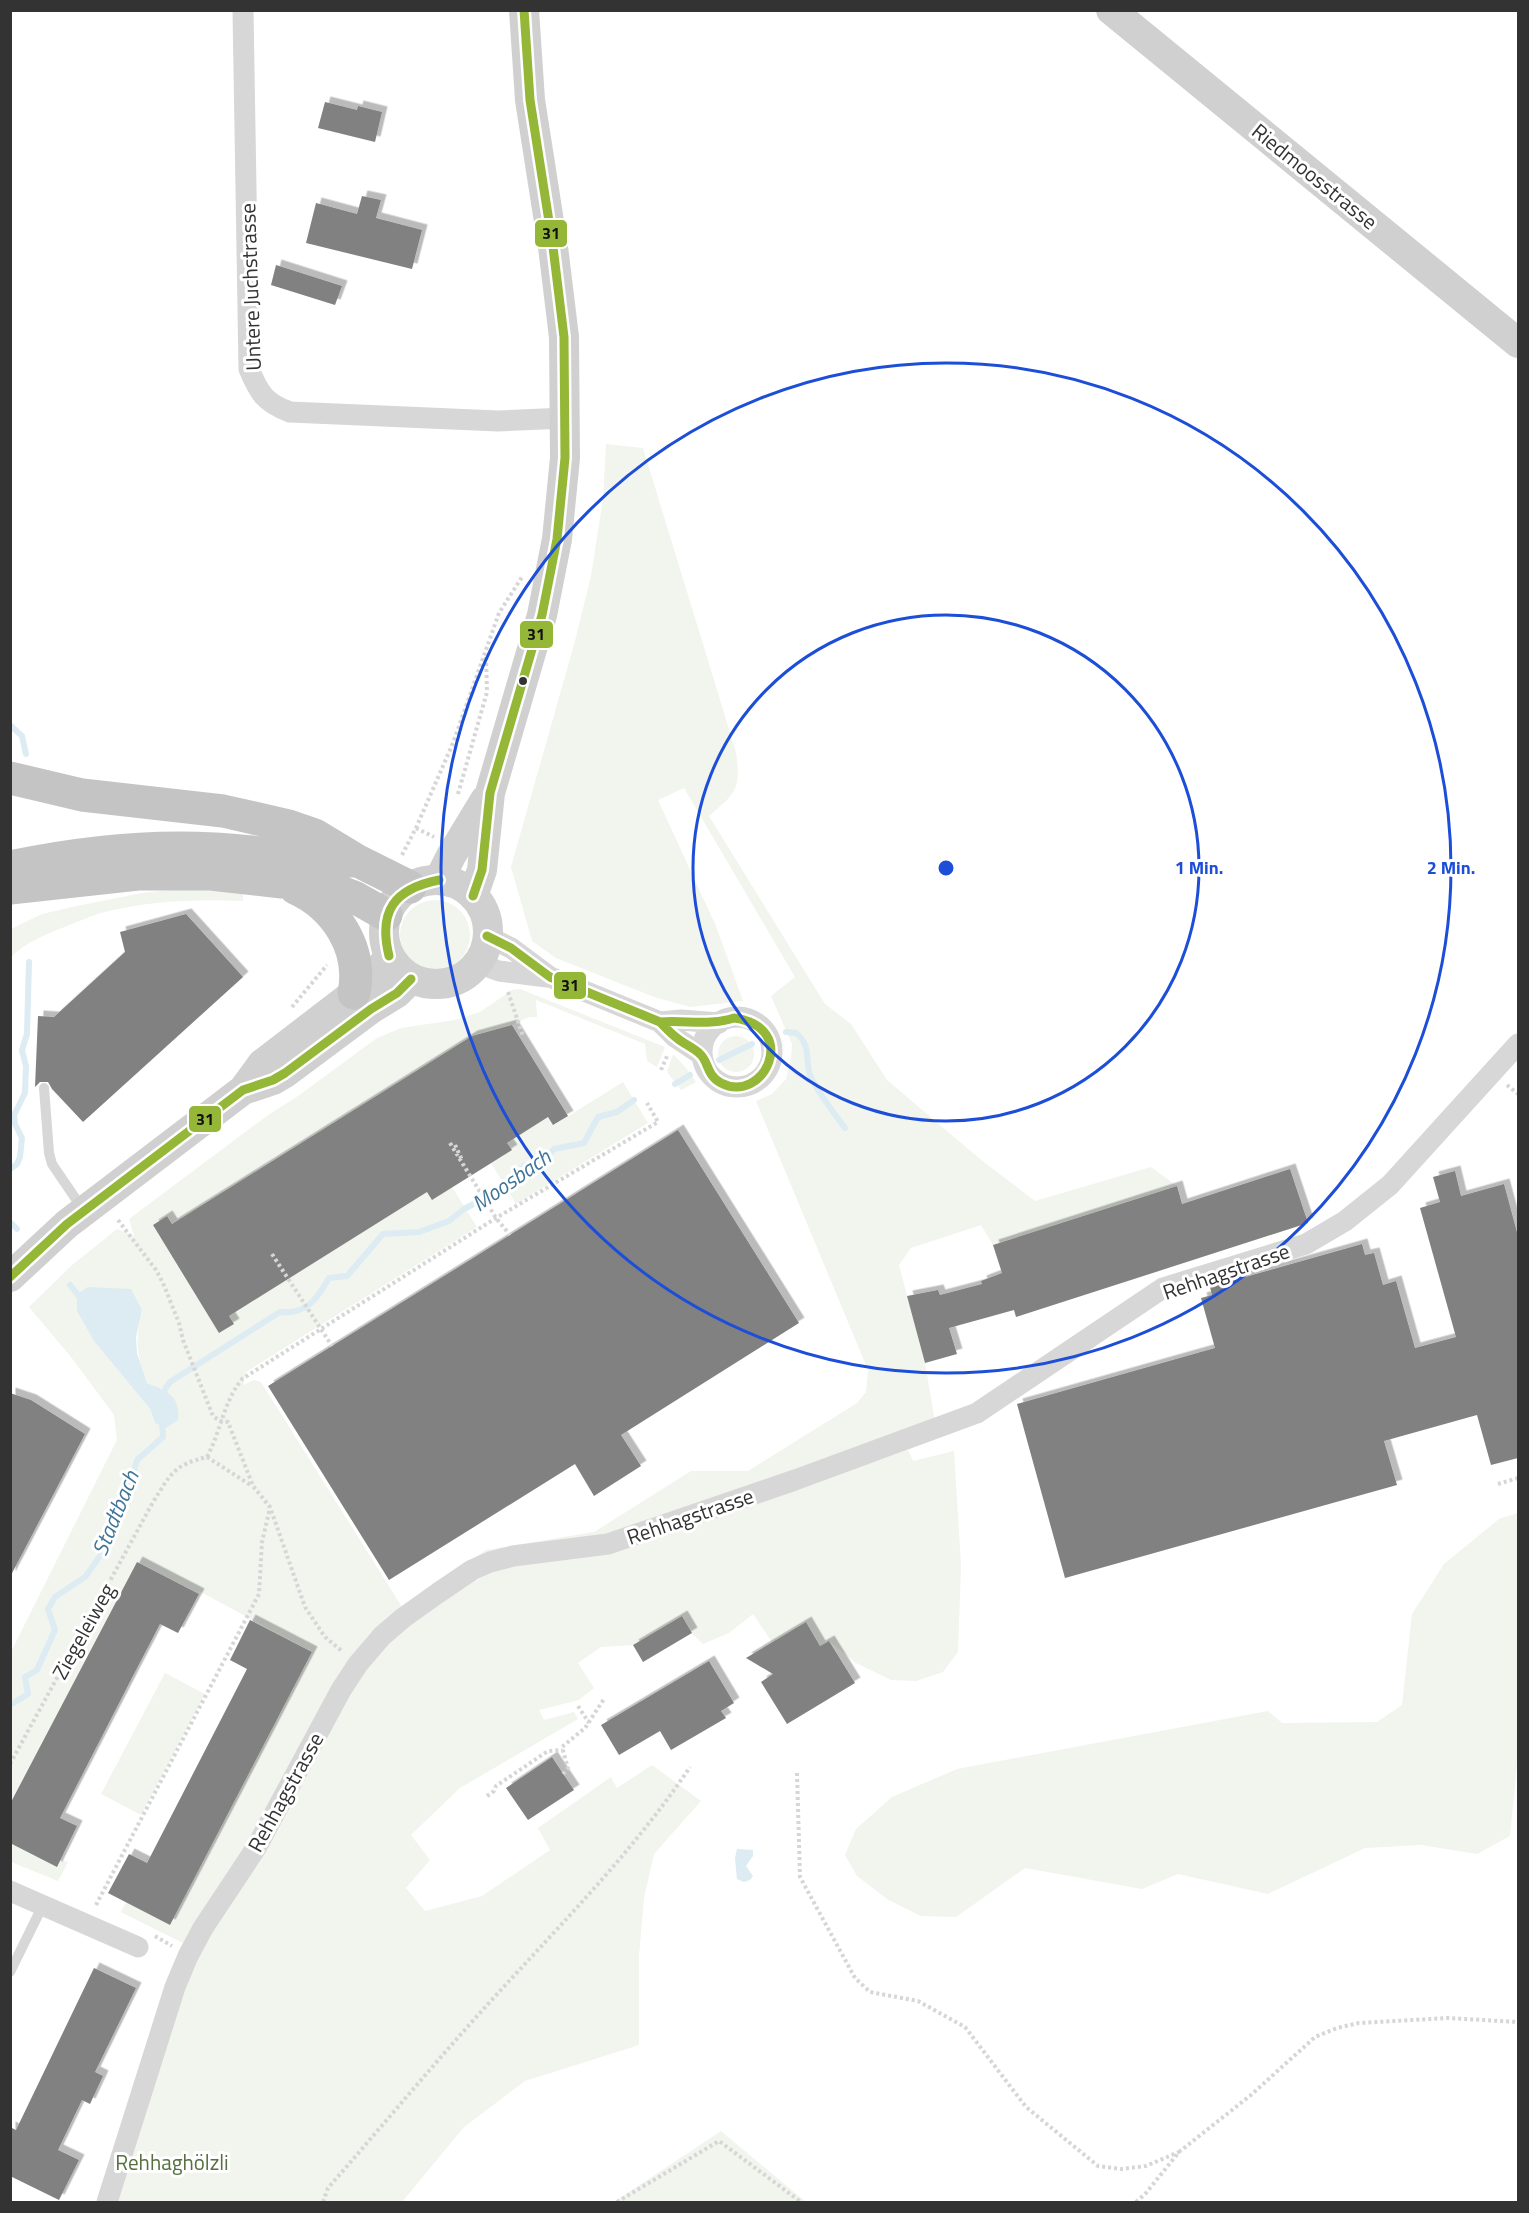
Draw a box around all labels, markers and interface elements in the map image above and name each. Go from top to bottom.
street label: Riedmoosstrasse [1245,115,1385,237]
street label: Untere Juchstrasse [231,203,269,371]
line badge: 31 [534,219,568,248]
text: 31 [542,221,560,245]
line badge: 31 [519,620,554,649]
text: 31 [527,622,545,646]
unlabelled marker [517,675,529,687]
text: 1 Min. [1175,854,1223,881]
text: 2 Min. [1427,854,1475,881]
centre of rings [936,858,956,878]
line badge: 31 [553,971,587,1000]
text: 31 [561,973,579,997]
line badge: 31 [188,1105,222,1133]
text: 31 [196,1107,214,1131]
water label: Moosbach [464,1140,558,1220]
street label: Rehhagstrasse [1158,1234,1294,1308]
water label: Stadtbach [83,1465,148,1561]
street label: Rehhagstrasse [622,1479,758,1553]
street label: Ziegeleiweg [44,1577,123,1685]
street label: Rehhagstrasse [239,1726,331,1858]
park label: Rehhaghölzli [115,2146,229,2178]

